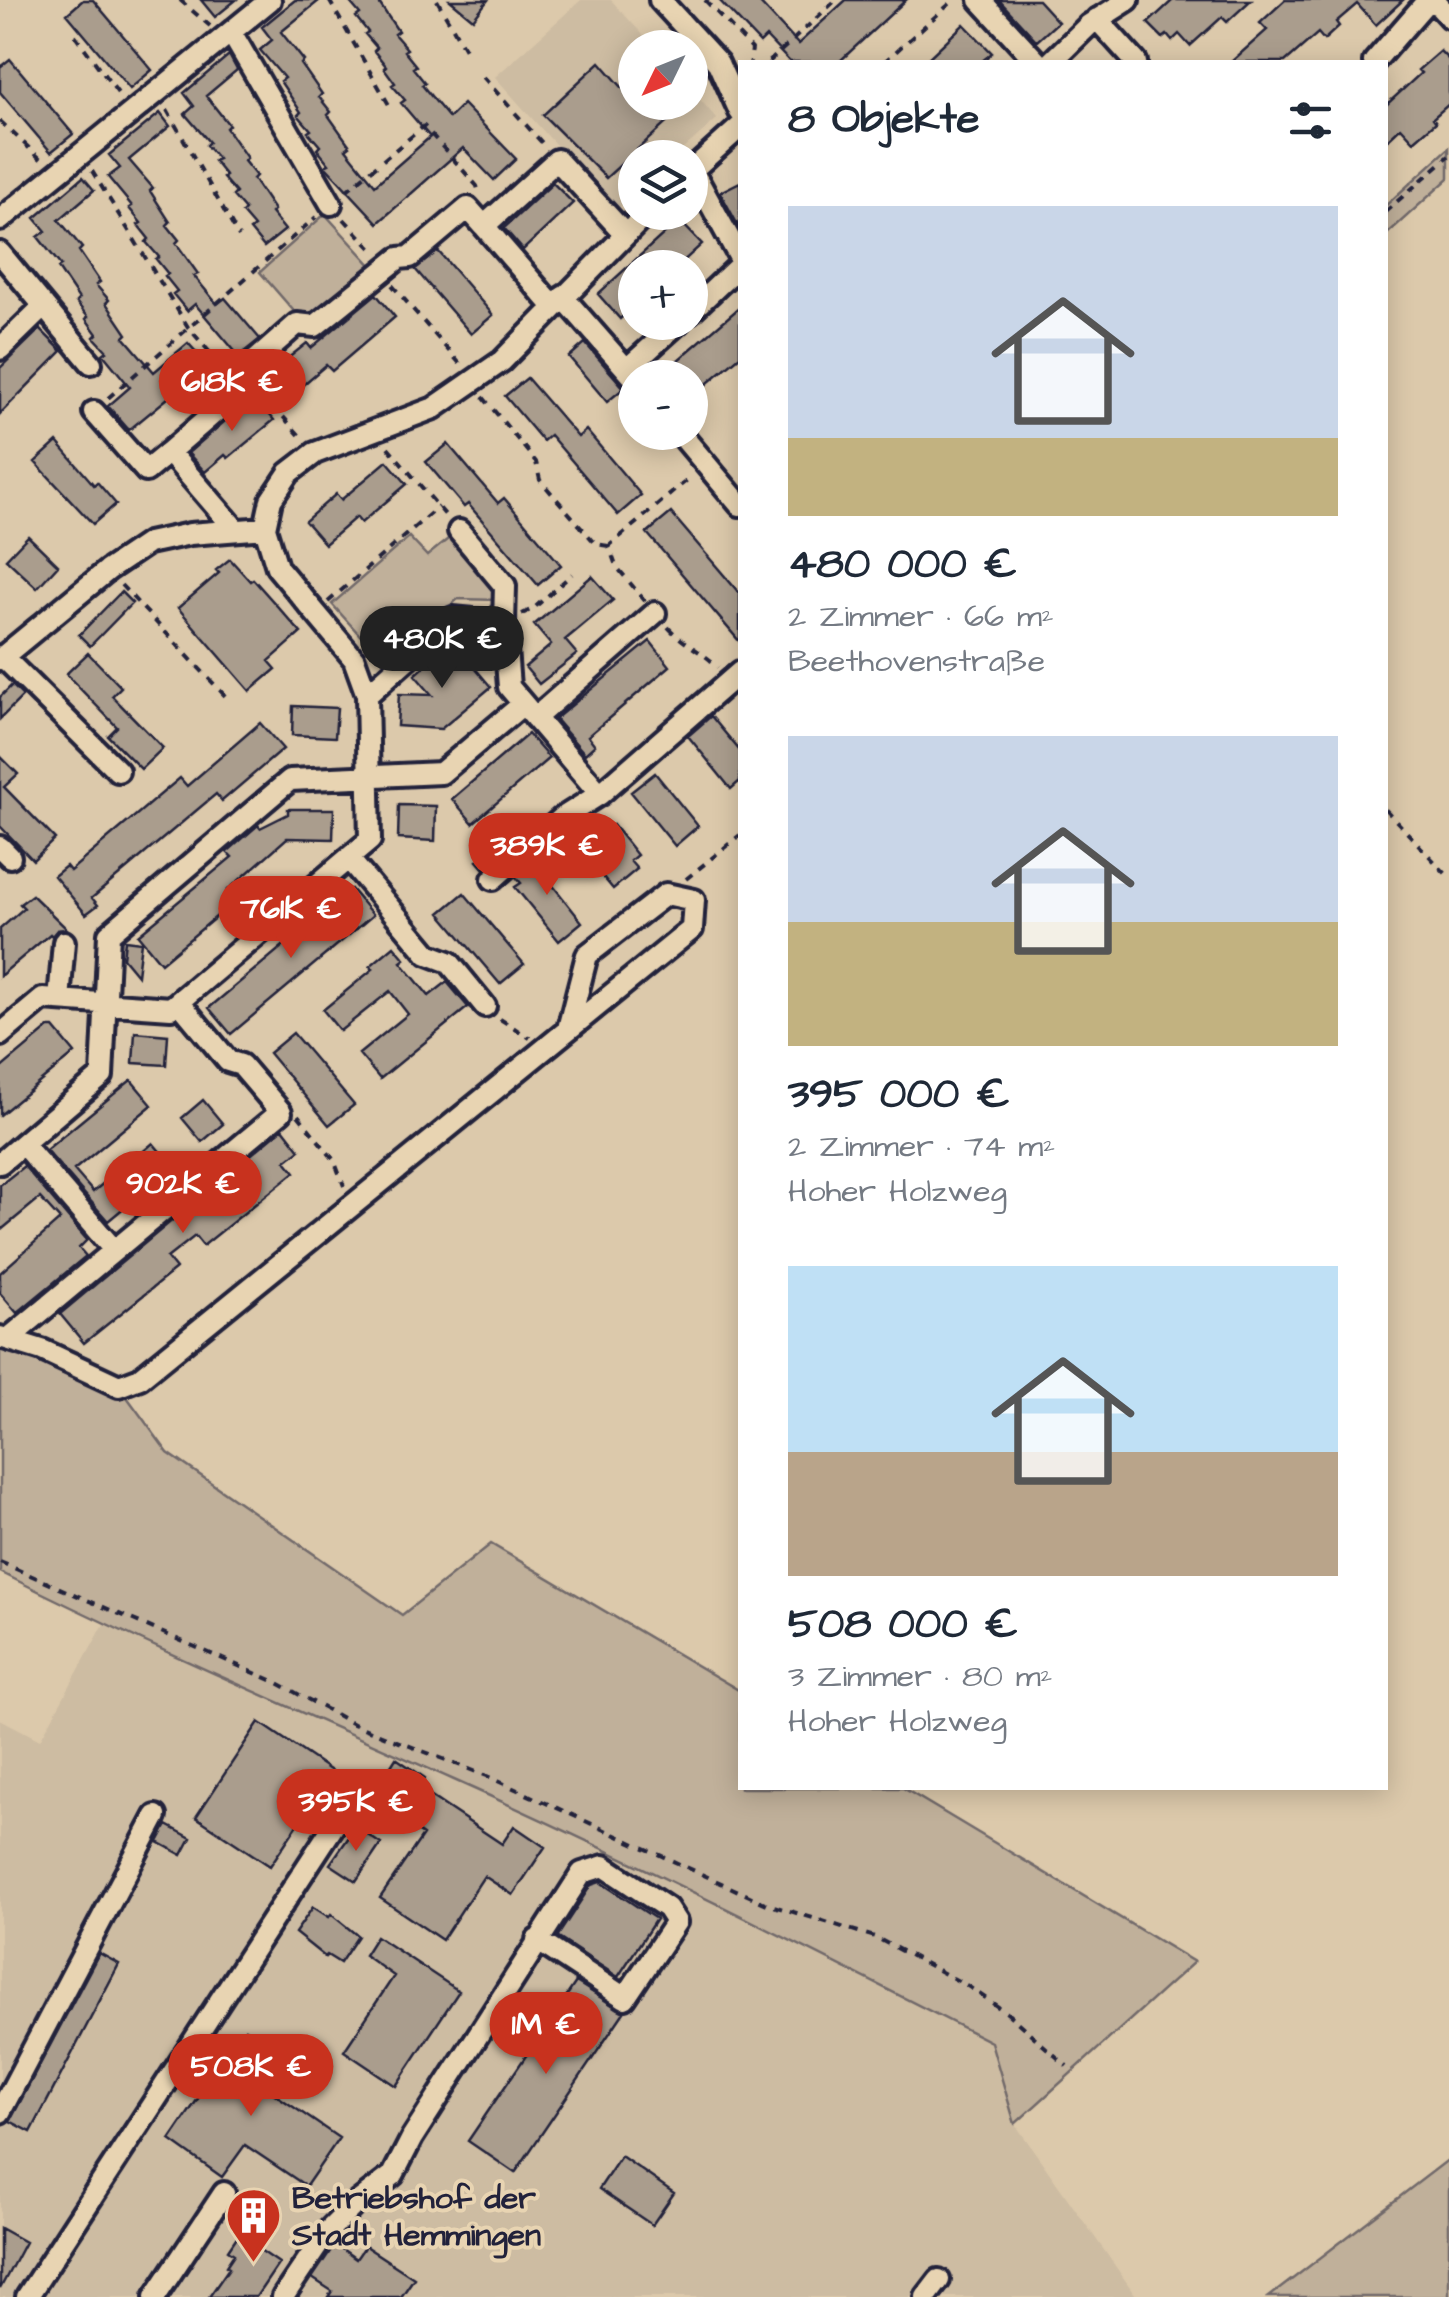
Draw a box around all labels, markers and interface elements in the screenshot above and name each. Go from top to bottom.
north arrow [618,30,708,120]
map controls [618,30,708,450]
text: 8 Objekte [788,91,979,149]
icon: filters [1283,93,1338,148]
button: layers [618,140,708,230]
button: + [618,250,708,340]
icon: home [973,271,1153,451]
pin: 618K € [151,349,313,434]
text: 618K € [181,359,283,404]
button: − [618,360,708,450]
text: 480 000 € [788,536,1017,594]
text: 2 Zimmer · 66 m² [788,594,1054,639]
pin: 480K € [361,606,523,691]
text: 480K € [382,616,502,661]
text: Beethovenstraße [788,639,1045,684]
icon: home [973,801,1153,981]
pin: 389K € [466,813,628,898]
text: 389K € [491,823,603,868]
pin: 761K € [210,876,372,961]
text: 761K € [240,886,342,931]
text: 395 000 € [788,1066,1010,1124]
text: 2 Zimmer · 74 m² [788,1124,1055,1169]
pin: 902K € [102,1151,264,1236]
text: 902K € [126,1161,240,1206]
text: Hoher Holzweg [788,1169,1007,1214]
icon: home [973,1331,1153,1511]
text: 508 000 € [788,1596,1018,1654]
text: 3 Zimmer · 80 m² [788,1654,1053,1699]
text: Hoher Holzweg [788,1699,1007,1744]
pin: 395K € [275,1769,437,1854]
text: 395K € [299,1779,413,1824]
pin: 1M € [487,1992,605,2077]
text: 1M € [512,2002,580,2047]
pin: 508K € [170,2034,332,2119]
text: 508K € [190,2044,312,2089]
place label: Betriebshof der Stadt Hemmingen [291,2176,541,2259]
building icon: Betriebshof der Stadt Hemmingen [223,2186,283,2265]

